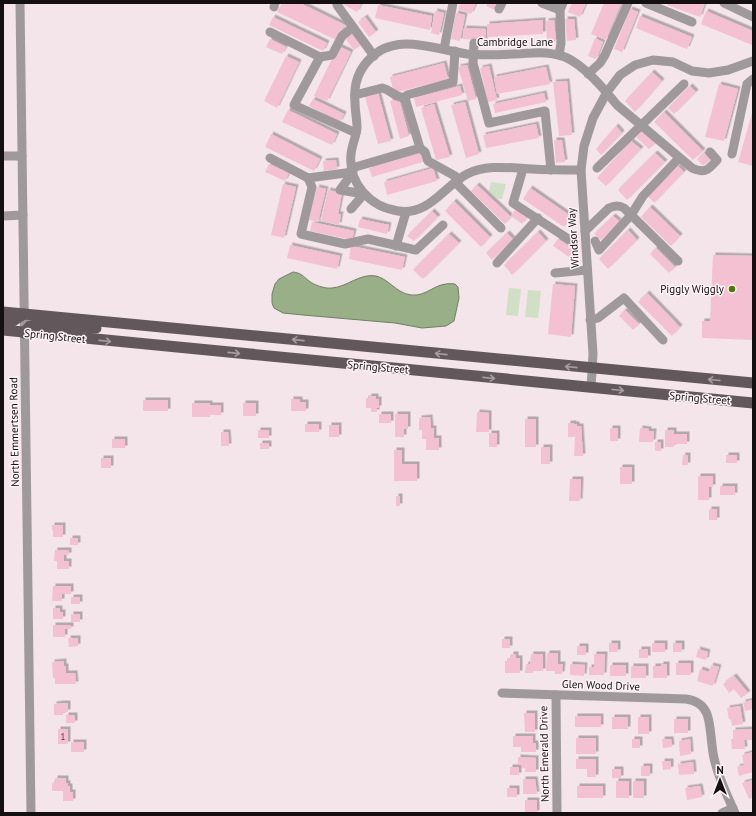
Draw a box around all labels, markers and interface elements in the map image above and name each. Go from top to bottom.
street label: Cambridge Lane [477,35,553,49]
street label: Windsor Way [564,207,582,269]
place label: Piggly Wiggly [660,282,725,296]
marker: Piggly Wiggly [727,284,737,294]
street label: Spring Street [24,326,87,346]
one-way arrow [98,337,111,344]
one-way arrow [292,337,305,344]
one-way arrow [227,350,240,357]
one-way arrow [435,351,448,358]
street label: Spring Street [347,357,409,377]
one-way arrow [565,363,578,370]
one-way arrow [482,374,495,381]
one-way arrow [708,376,721,383]
street label: North Emmertsen Road [6,377,22,487]
one-way arrow [612,387,625,394]
street label: Spring Street [669,388,731,408]
street label: Glen Wood Drive [562,677,641,693]
street label: North Emerald Drive [536,705,552,802]
house number: 1 [61,731,66,742]
north arrow [700,760,740,800]
text: N [716,763,724,777]

